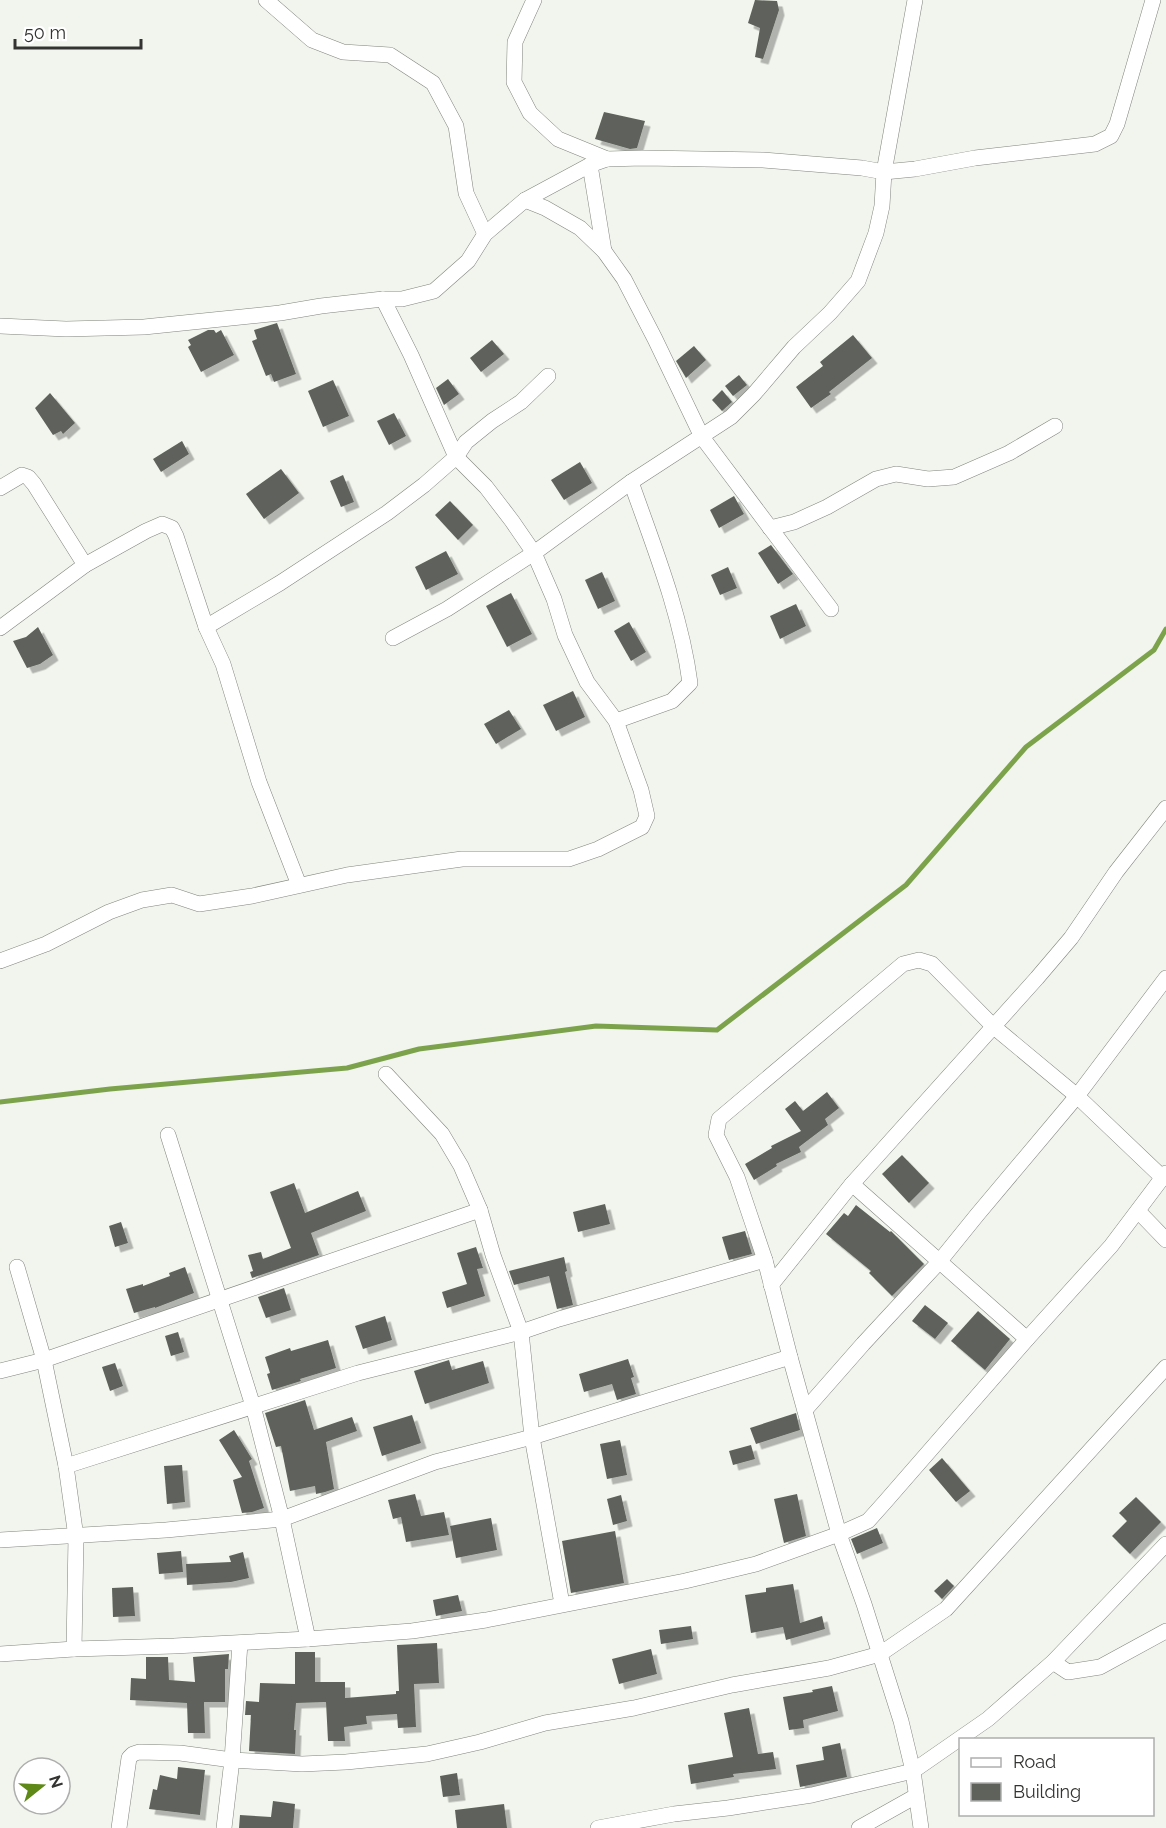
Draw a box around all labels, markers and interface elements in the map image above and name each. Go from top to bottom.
scale bar [15,12,141,50]
text: 50 m [24,22,66,43]
legend [959,1738,1154,1816]
text: Road [1013,1751,1056,1772]
north arrow [12,1756,72,1816]
text: N [45,1773,67,1790]
text: Building [1013,1781,1081,1802]

